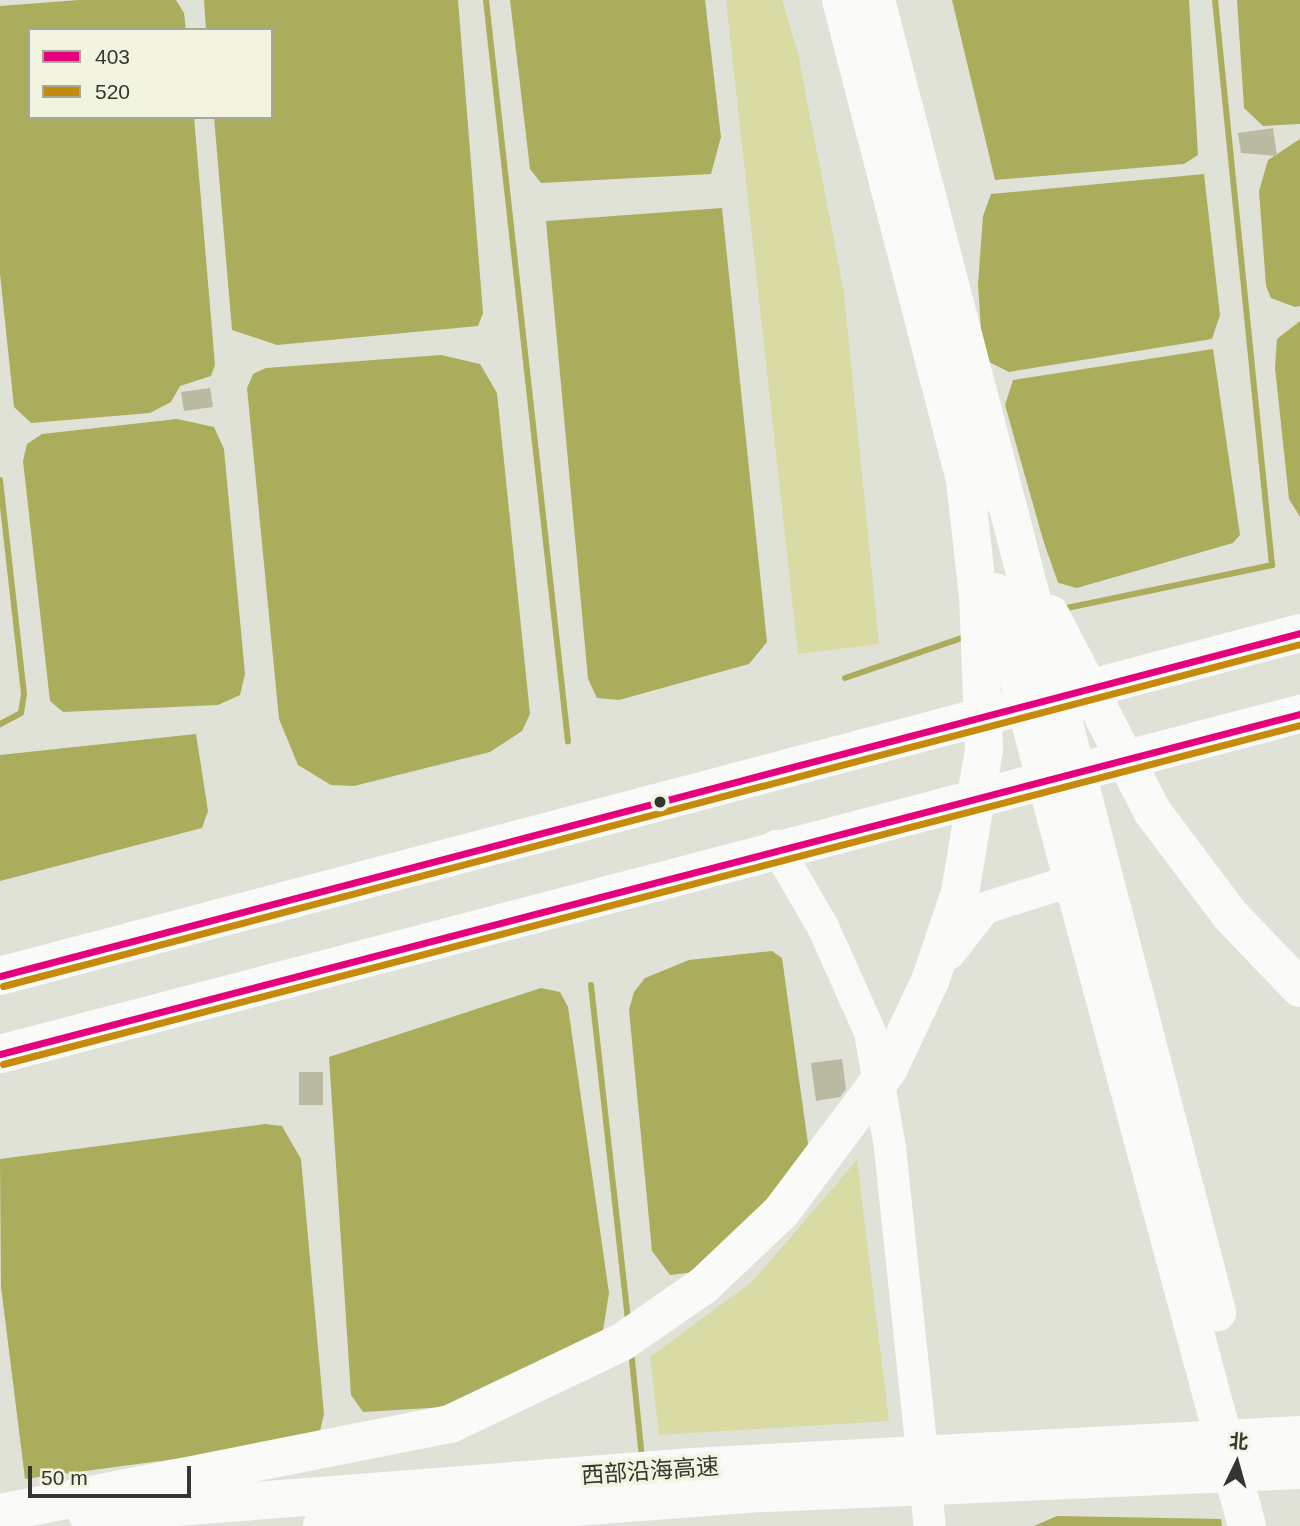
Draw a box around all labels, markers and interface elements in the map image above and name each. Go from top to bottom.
legend [28,28,273,119]
text: 403 [95,45,130,68]
text: 520 [95,80,130,103]
unlabelled marker [653,795,667,809]
north arrow [1202,1428,1272,1498]
text: 北 [1228,1430,1249,1453]
scale bar [32,1452,194,1496]
street label: 西部沿海高速 [580,1452,720,1490]
text: 50 m [41,1466,88,1489]

